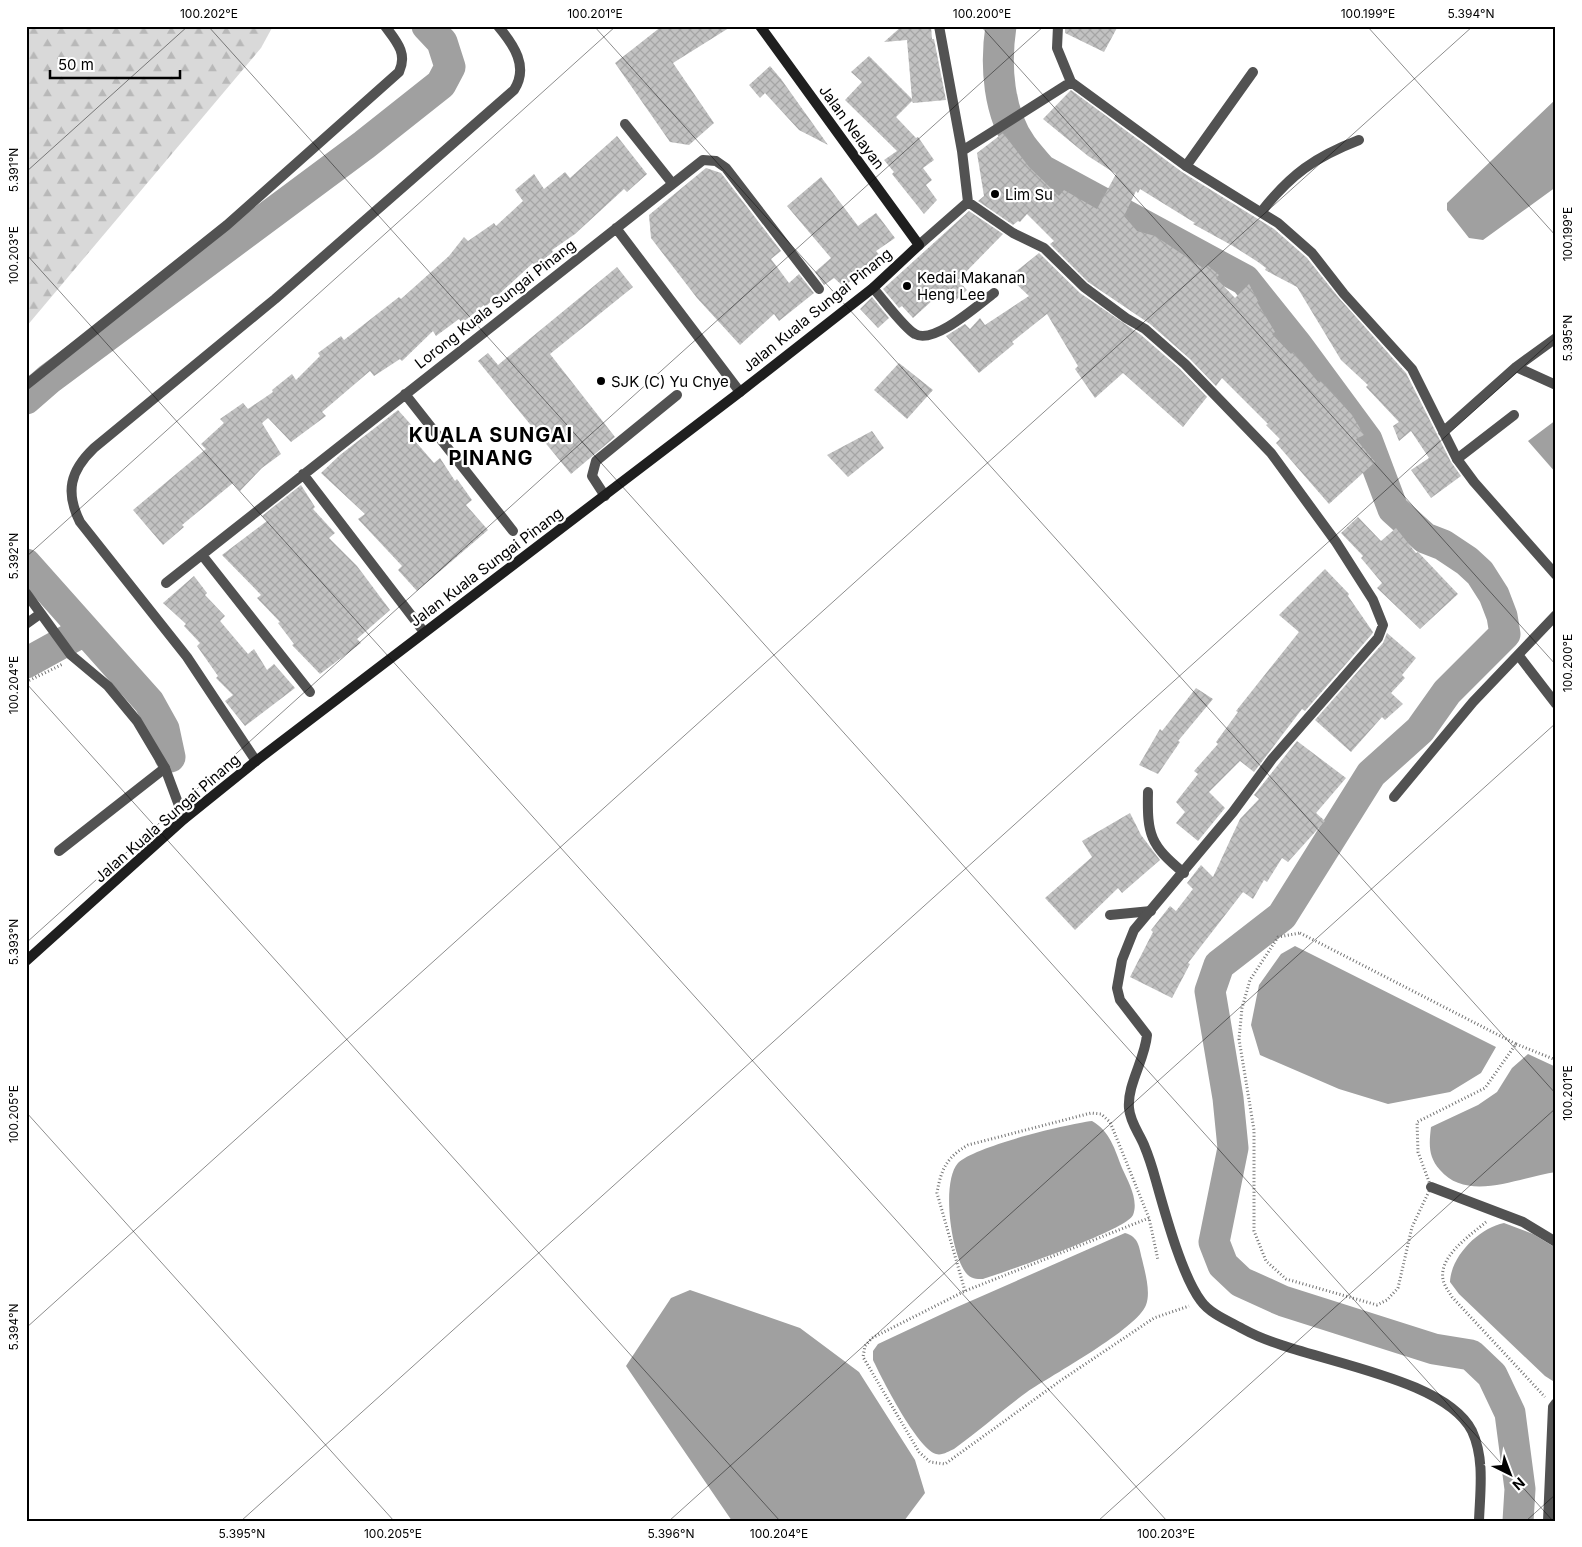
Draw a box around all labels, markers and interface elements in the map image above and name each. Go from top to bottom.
text: 100.202°E [180,6,238,21]
text: 100.201°E [567,6,623,21]
text: 100.200°E [953,6,1011,21]
text: 100.199°E [1341,6,1395,21]
text: 5.394°N [1448,6,1495,21]
scale bar [50,48,180,80]
text: 50 m [58,55,94,74]
street label: Jalan Nelayan [815,81,889,173]
text: 5.391°N [6,148,21,192]
place label: Lim Su [1005,185,1053,204]
marker: Lim Su [989,188,1001,200]
text: 100.199°E [1560,207,1575,261]
text: 100.203°E [6,226,21,284]
street label: Lorong Kuala Sungai Pinang [411,235,579,373]
street label: Jalan Kuala Sungai Pinang [738,244,896,376]
place label: Kedai Makanan Heng Lee [917,268,1025,304]
marker: Kedai Makanan Heng Lee [901,280,913,292]
text: 5.395°N [1560,315,1575,361]
place label: SJK (C) Yu Chye [611,372,729,391]
marker: SJK (C) Yu Chye [595,375,607,387]
district label: KUALA SUNGAI PINANG [409,423,573,470]
street label: Jalan Kuala Sungai Pinang [406,503,566,631]
text: 5.392°N [6,533,21,579]
text: 100.200°E [1560,634,1575,692]
text: 100.204°E [6,656,21,714]
street label: Jalan Kuala Sungai Pinang [90,750,244,886]
text: 5.393°N [6,919,21,965]
text: 100.201°E [1560,1065,1575,1121]
text: 100.205°E [6,1085,21,1143]
text: 5.394°N [6,1304,21,1351]
north arrow [1484,1450,1534,1500]
text: N [1509,1474,1529,1494]
text: 5.395°N [219,1526,265,1541]
text: 100.205°E [364,1526,422,1541]
text: 5.396°N [648,1526,694,1541]
text: 100.204°E [750,1526,808,1541]
text: 100.203°E [1137,1526,1195,1541]

